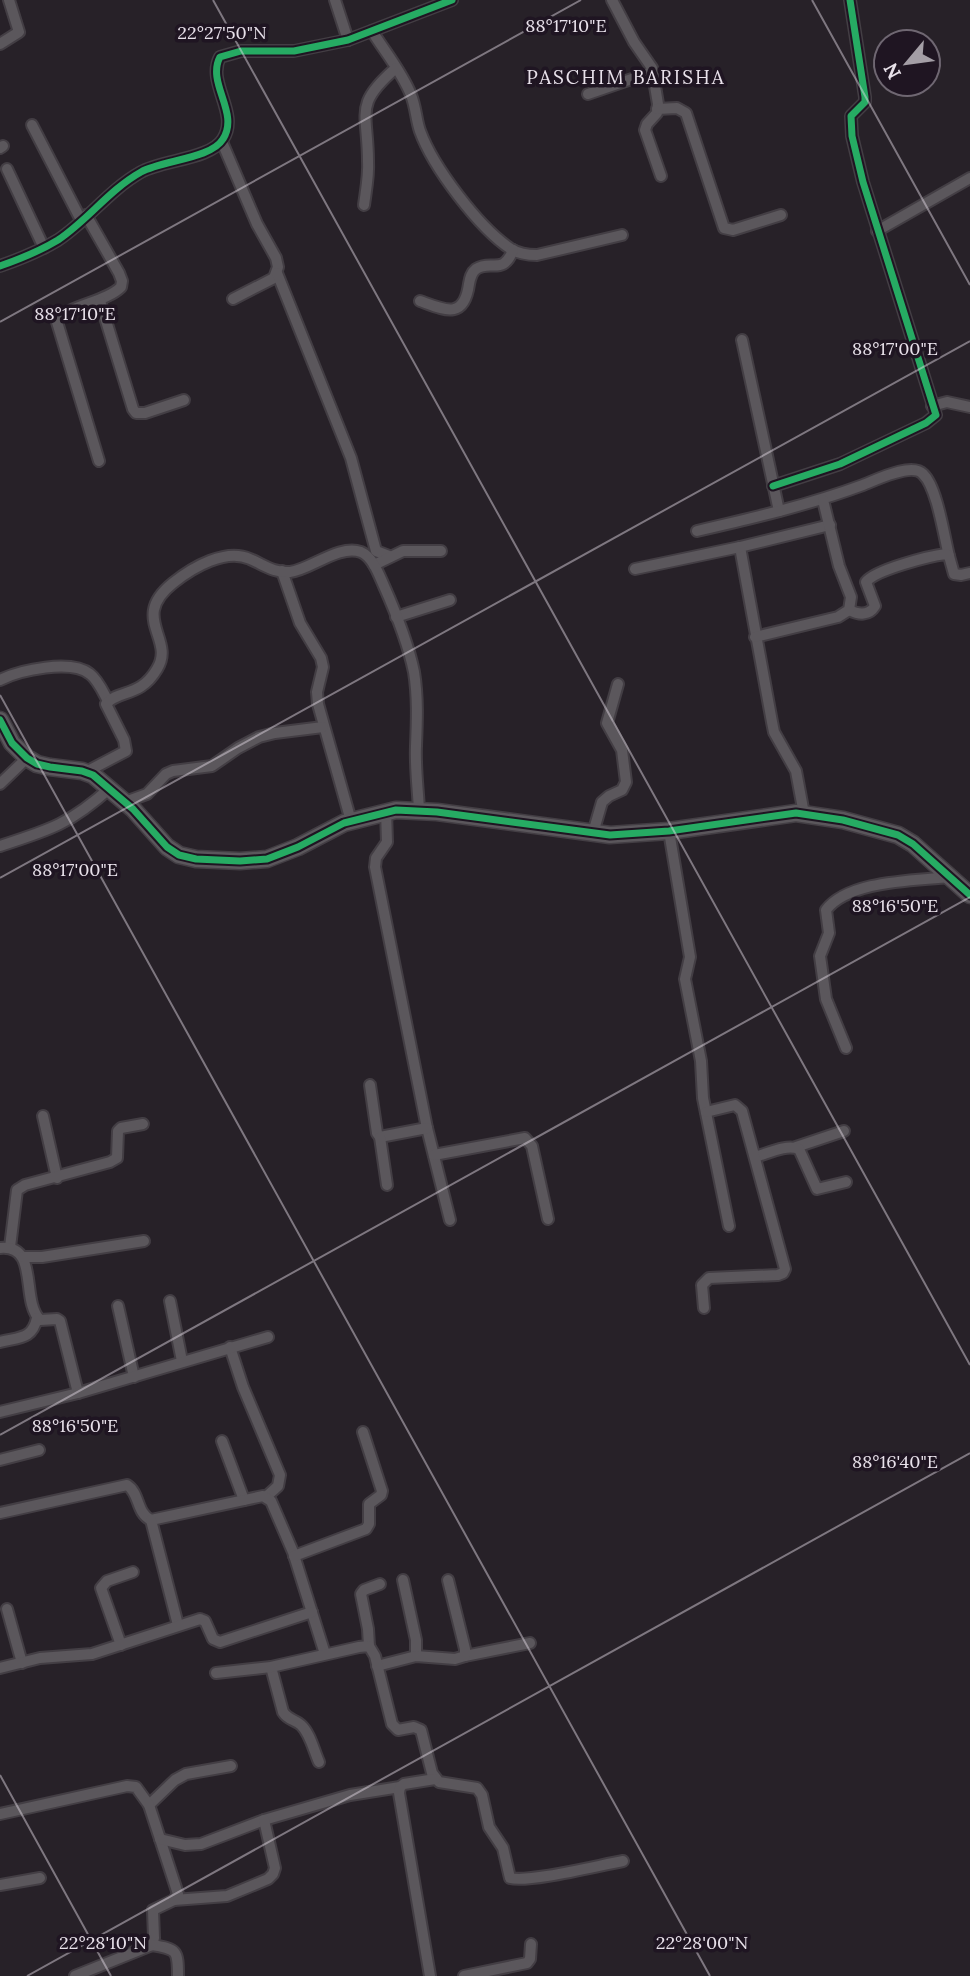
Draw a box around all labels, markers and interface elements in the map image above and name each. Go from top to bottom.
text: 88°17'10"E [525,14,607,37]
text: 22°27'50"N [177,21,267,44]
north arrow [872,28,942,98]
text: N [878,59,906,83]
district label: PASCHIM BARISHA [526,65,726,89]
text: 88°17'10"E [34,302,116,325]
text: 88°17'00"E [852,337,938,360]
text: 88°17'00"E [32,858,118,881]
text: 88°16'50"E [852,894,938,917]
text: 88°16'50"E [32,1414,118,1437]
text: 88°16'40"E [852,1450,938,1473]
text: 22°28'10"N [59,1931,147,1954]
text: 22°28'00"N [656,1931,748,1954]

